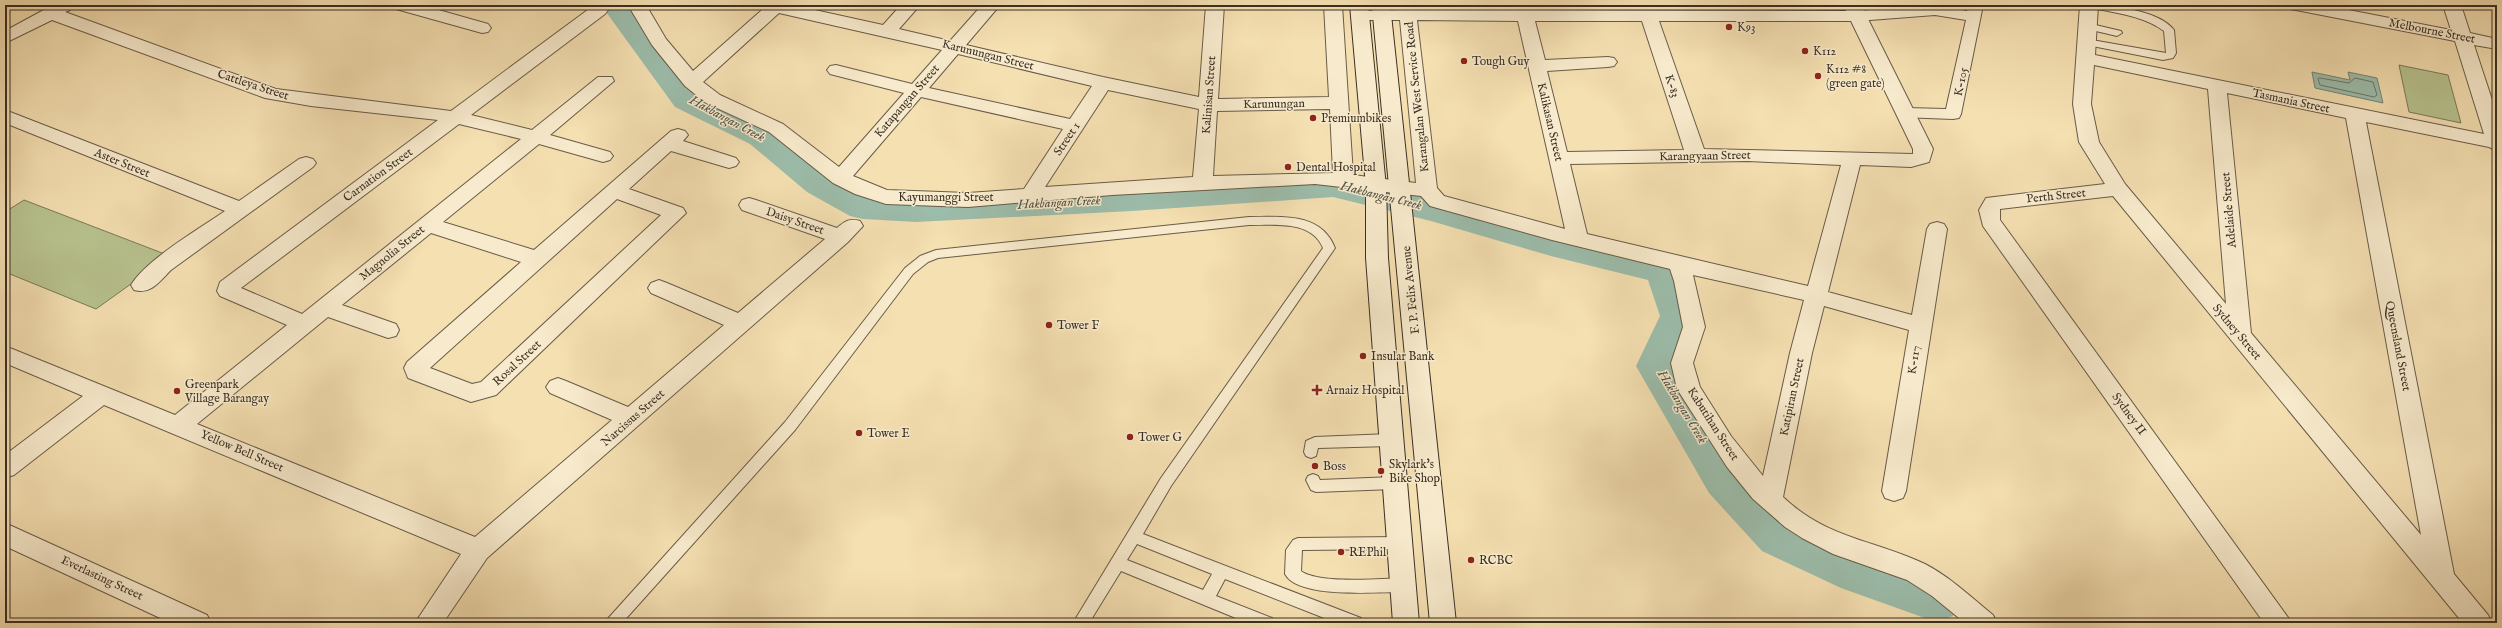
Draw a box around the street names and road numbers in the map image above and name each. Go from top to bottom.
street label: Melbourne Street [2387,15,2477,47]
street label: Karangalan West Service Road [1402,20,1432,173]
street label: Karunungan Street [941,36,1035,74]
street label: Kalinisan Street [1199,55,1219,135]
street label: Katapangan Street [871,61,944,141]
street label: Cattleya Street [215,66,291,104]
street label: K-105 [1951,66,1971,98]
street label: K-83 [1661,73,1683,99]
street label: Kalikasan Street [1534,81,1566,163]
street label: Tasmania Street [2251,85,2331,117]
street label: Karunungan [1243,96,1305,112]
street label: Street 1 [1050,120,1084,158]
street label: Aster Street [91,145,152,181]
street label: Carnation Street [340,145,416,205]
street label: Karangyaan Street [1659,148,1751,164]
street label: Adelaide Street [2218,171,2240,249]
street label: Perth Street [2026,185,2086,207]
street label: Kayumanggi Street [898,190,994,205]
street label: Daisy Street [764,204,826,238]
street label: Magnolia Street [356,222,428,284]
street label: F. P. Felix Avenue [1399,245,1423,335]
street label: Queensland Street [2382,300,2414,392]
street label: Sydney Street [2209,301,2265,363]
street label: Rosal Street [490,337,544,389]
street label: K-117 [1904,345,1924,375]
street label: Katipiran Street [1776,357,1809,438]
street label: Kabutihan Street [1684,385,1742,463]
street label: Narcissus Street [598,386,668,450]
street label: Sydney II [2109,390,2149,438]
street label: Yellow Bell Street [198,427,286,475]
street label: Everlasting Street [59,552,145,604]

